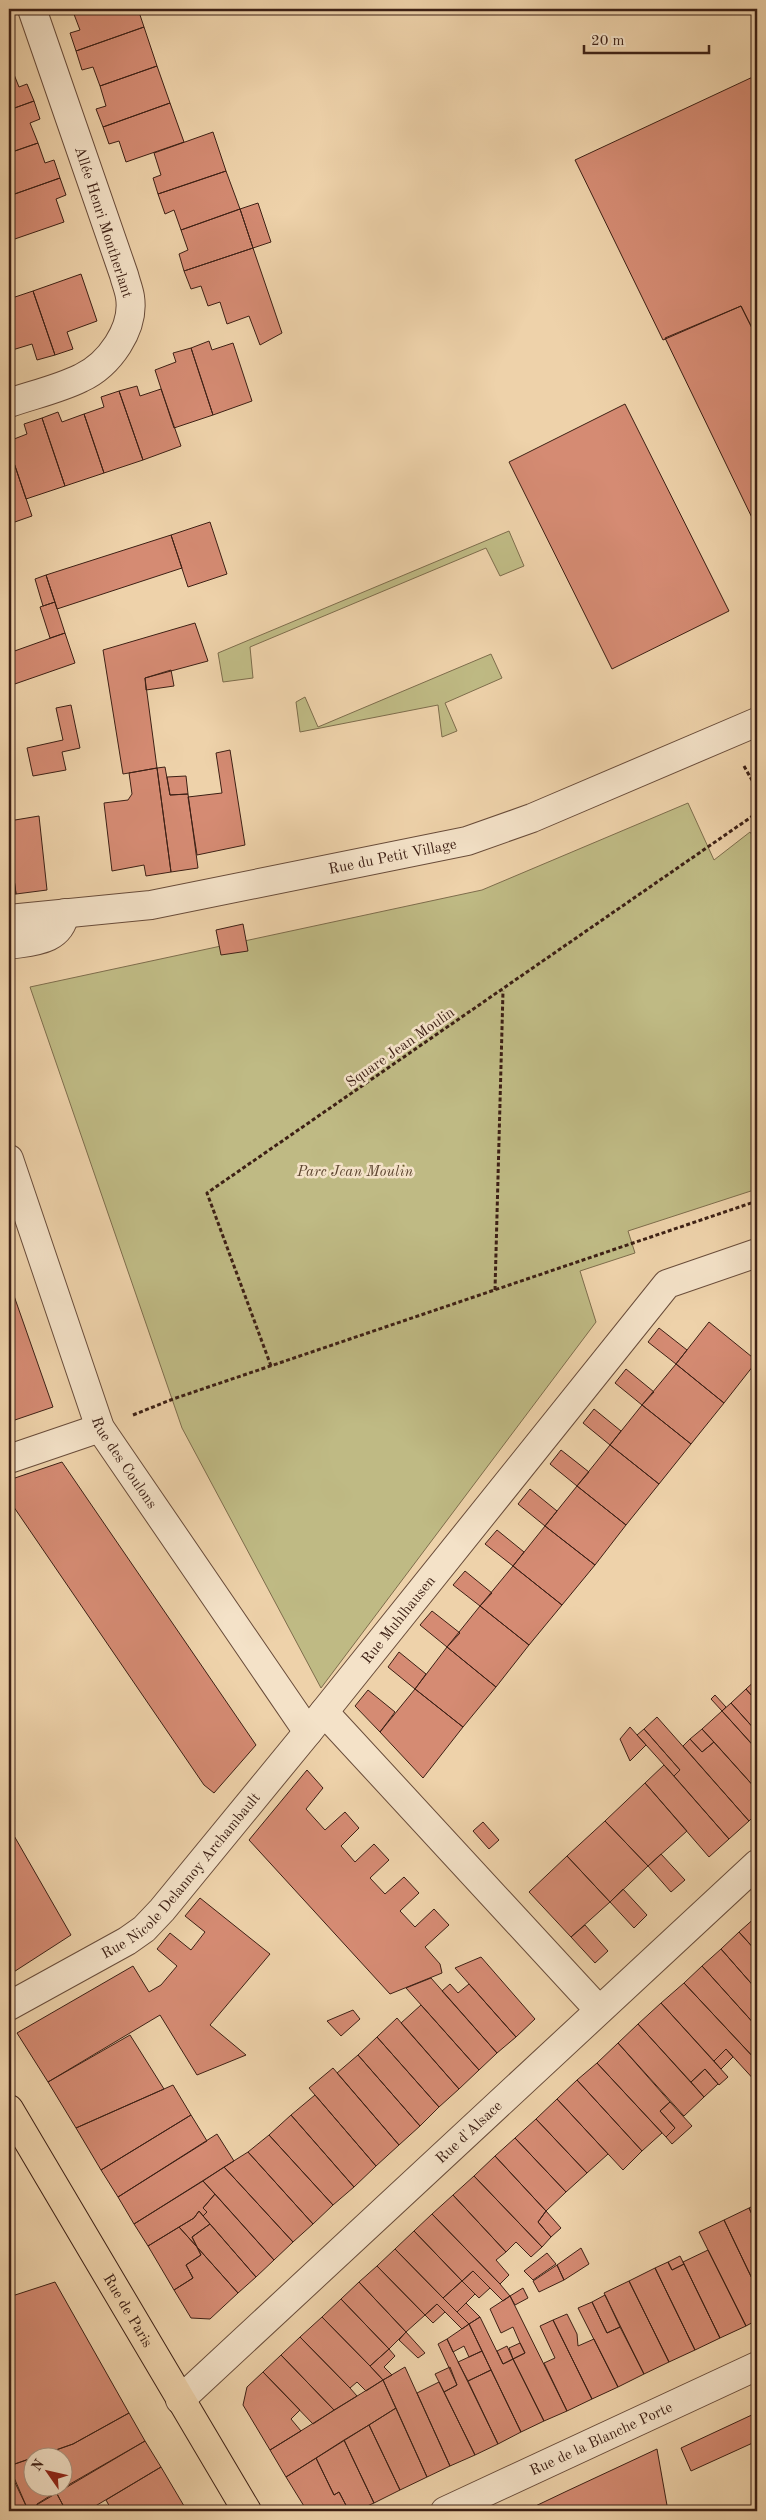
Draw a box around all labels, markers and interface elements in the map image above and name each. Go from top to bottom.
scale bar [584,22,708,54]
text: 20 m [591,34,625,49]
street label: Allée Henri Montherlant [71,145,134,300]
street label: Rue du Petit Village [327,837,458,878]
street label: Square Jean Moulin [344,1005,458,1091]
park label: Parc Jean Moulin [296,1165,413,1180]
street label: Rue des Coulons [88,1415,159,1512]
street label: Rue Muhlhausen [360,1574,439,1667]
street label: Rue Nicole Delannoy Archambault [100,1790,264,1962]
street label: Rue d'Alsace [434,2099,506,2167]
street label: Rue de Paris [99,2272,154,2350]
street label: Rue de la Blanche Porte [528,2400,675,2479]
north arrow [22,2448,72,2498]
text: N [29,2457,47,2474]

